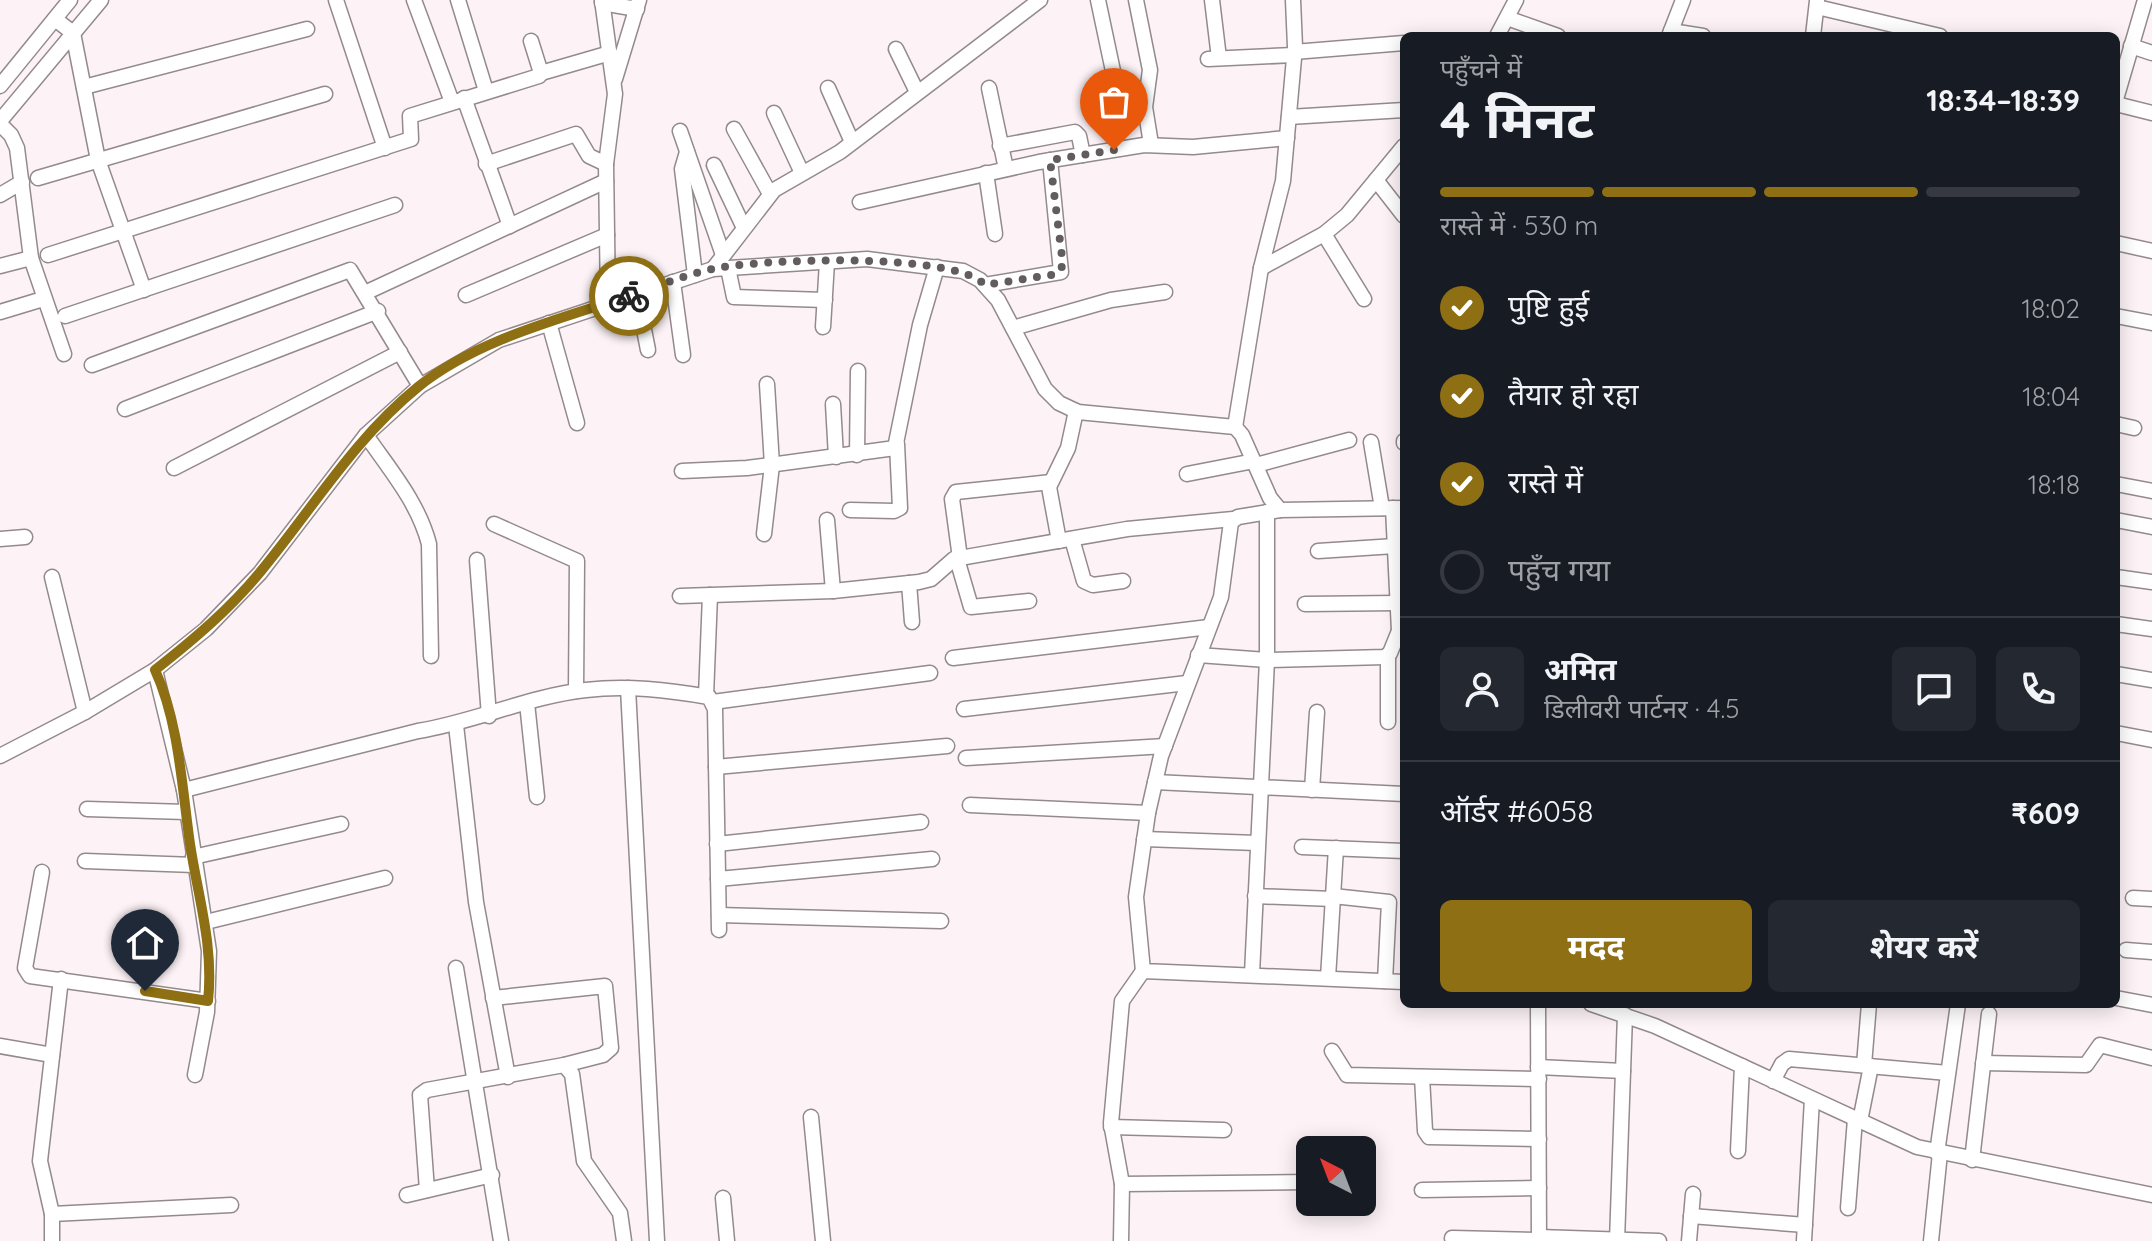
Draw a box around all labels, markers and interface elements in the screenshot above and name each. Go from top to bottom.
text: पहुँचने में [1440,52,1522,85]
pin [1080,68,1148,150]
icon: bag [1092,80,1136,124]
text: 18:34–18:39 [1926,81,2080,119]
text: 4 मिनट [1440,86,1594,151]
text: रास्ते में · 530 m [1440,209,1598,242]
courier [589,256,669,336]
icon: bike [607,274,651,318]
icon: check [1440,286,1484,330]
text: पुष्टि हुई [1508,287,1589,325]
text: 18:02 [2022,292,2080,325]
icon: check [1440,374,1484,418]
text: तैयार हो रहा [1508,375,1639,413]
text: 18:04 [2022,380,2080,413]
icon: check [1440,462,1484,506]
text: रास्ते में [1508,463,1583,501]
text: 18:18 [2028,468,2080,501]
text: पहुँच गया [1508,551,1610,589]
button: person [1440,647,1524,731]
button: chat [1892,647,1976,731]
button: phone [1996,647,2080,731]
text: अमित [1544,650,1617,688]
text: डिलीवरी पार्टनर · 4.5 [1544,692,1739,725]
text: ऑर्डर #6058 [1440,792,1593,830]
text: ₹609 [2011,794,2080,832]
button: मदद [1440,900,1752,992]
button: शेयर करें [1768,900,2080,992]
pin [111,909,179,991]
icon: home [123,921,167,965]
north arrow [1296,1136,1376,1216]
map controls [1296,1136,1376,1216]

